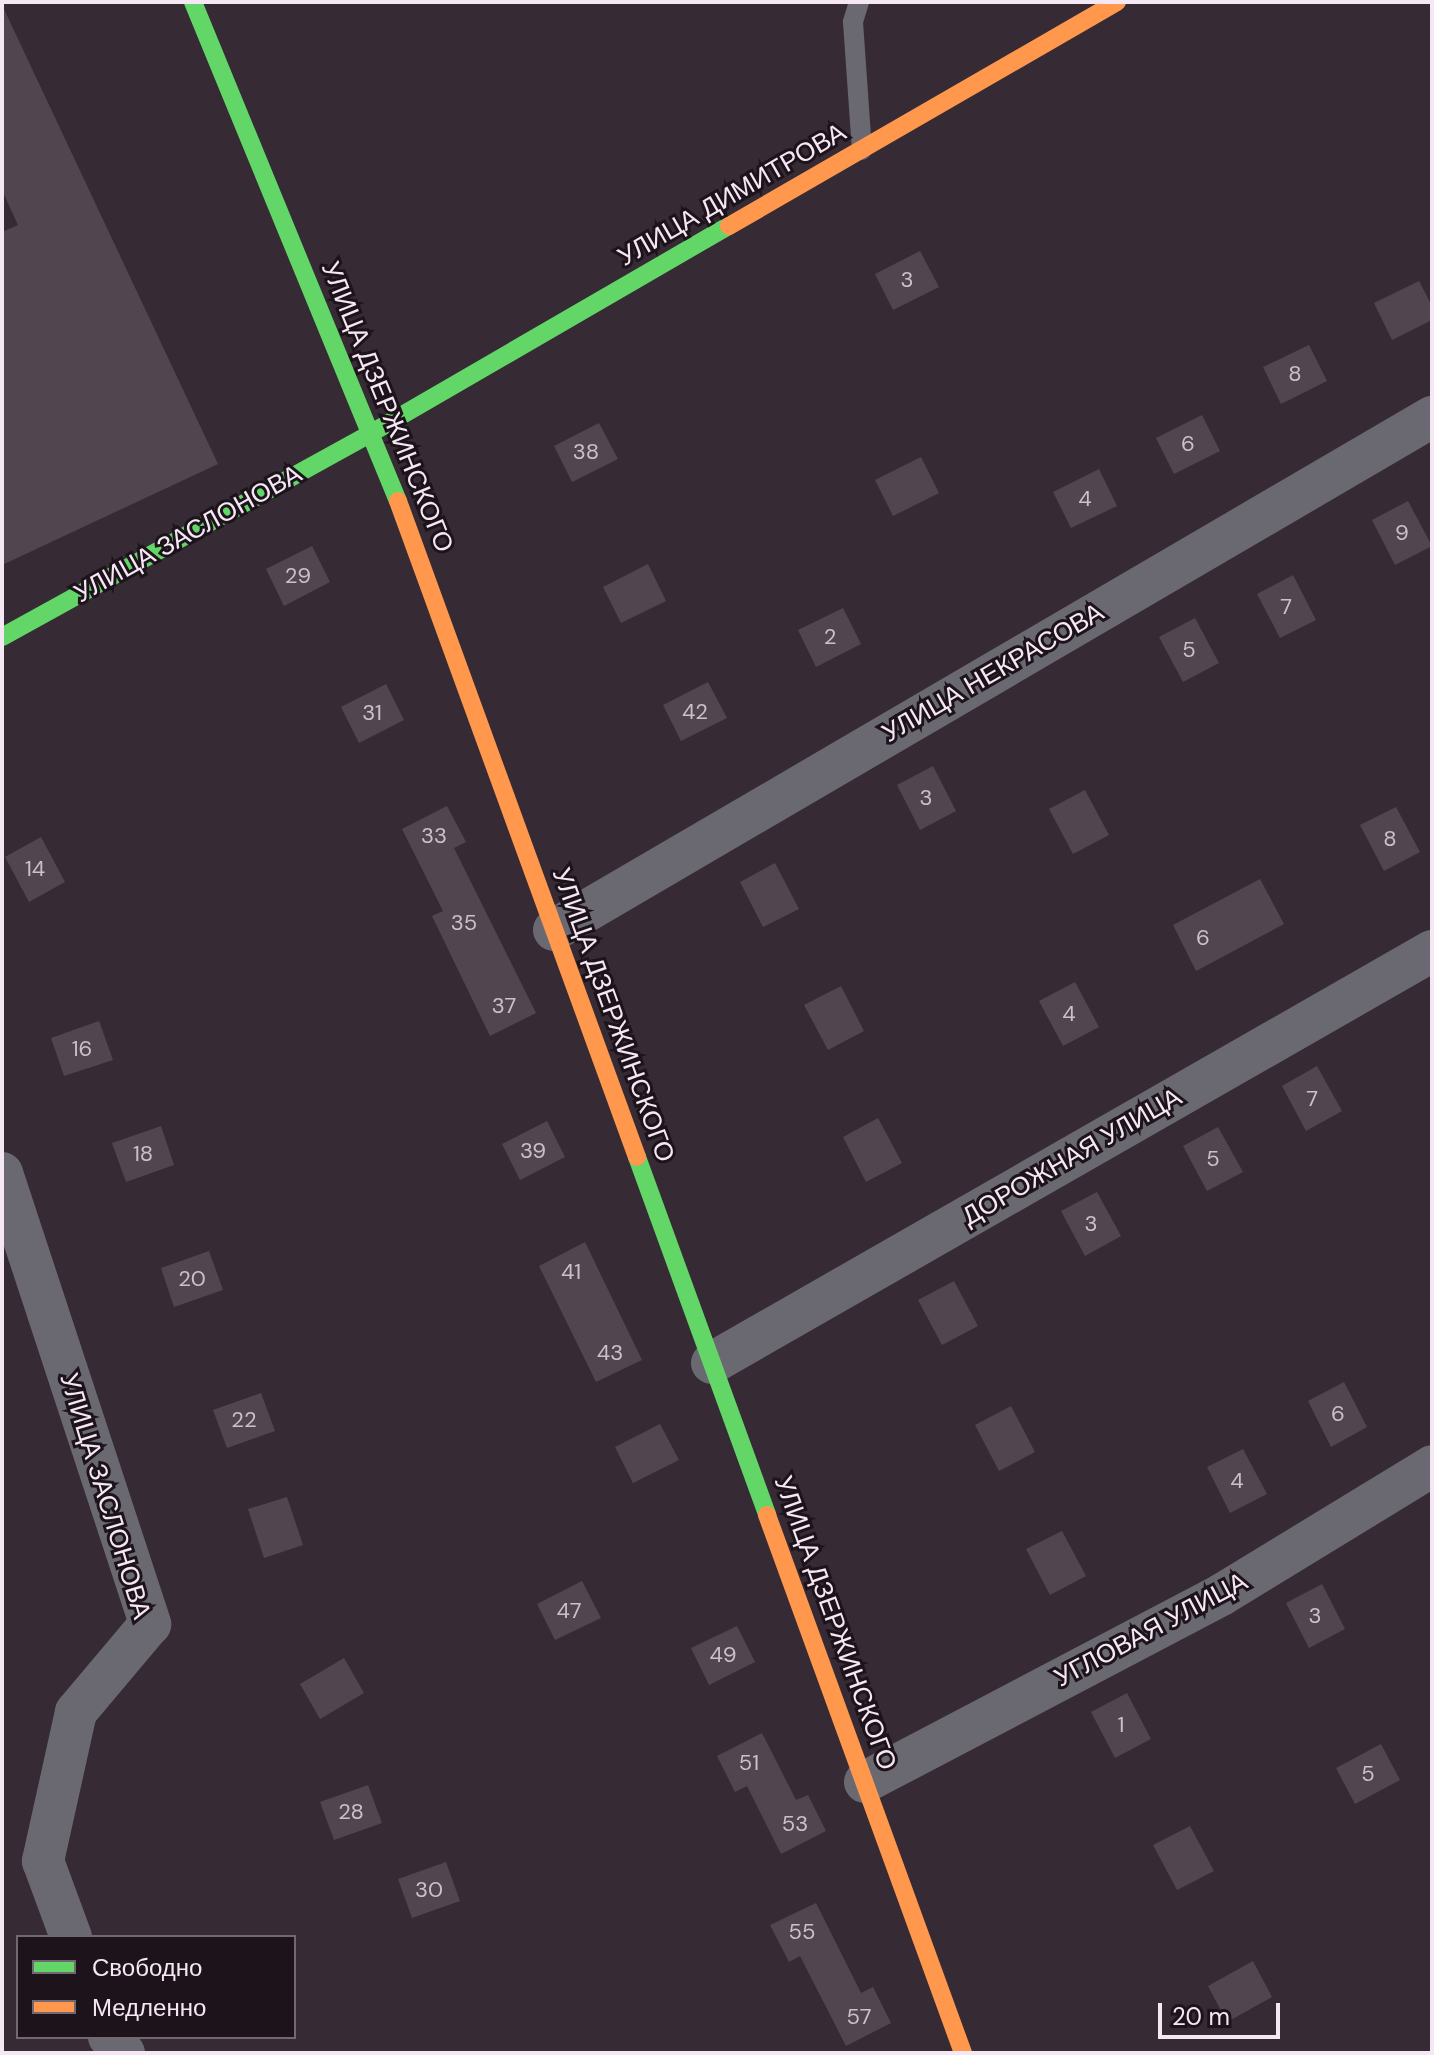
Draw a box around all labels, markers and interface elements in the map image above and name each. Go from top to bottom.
street label: УЛИЦА ДИМИТРОВА [612,117,852,273]
street label: УЛИЦА ДЗЕРЖИНСКОГО [314,257,460,557]
house number: 3 [900,267,914,293]
house number: 8 [1288,361,1302,387]
house number: 6 [1181,431,1195,457]
house number: 38 [573,439,599,465]
street label: УЛИЦА ЗАСЛОНОВА [69,458,307,610]
house number: 4 [1078,486,1092,512]
house number: 9 [1395,520,1409,546]
house number: 29 [285,563,311,589]
house number: 7 [1280,594,1292,620]
street label: УЛИЦА НЕКРАСОВА [877,597,1109,749]
house number: 2 [824,624,836,650]
house number: 5 [1182,637,1196,663]
house number: 42 [682,699,708,725]
house number: 31 [362,700,382,726]
house number: 3 [919,785,933,811]
house number: 33 [421,823,447,849]
house number: 8 [1383,826,1397,852]
house number: 14 [25,856,45,882]
street label: УЛИЦА ДЗЕРЖИНСКОГО [545,864,681,1166]
house number: 35 [451,910,477,936]
house number: 6 [1196,925,1210,951]
house number: 37 [492,993,516,1019]
house number: 4 [1062,1001,1076,1027]
house number: 16 [72,1036,92,1062]
street label: ДОРОЖНАЯ УЛИЦА [957,1081,1187,1233]
house number: 7 [1306,1086,1318,1112]
house number: 39 [520,1138,546,1164]
house number: 18 [133,1141,153,1167]
house number: 5 [1206,1146,1220,1172]
house number: 3 [1084,1211,1098,1237]
house number: 41 [561,1259,581,1285]
house number: 20 [178,1266,206,1292]
house number: 43 [597,1340,623,1366]
street label: УЛИЦА ЗАСЛОНОВА [53,1369,157,1623]
house number: 6 [1331,1401,1345,1427]
house number: 22 [231,1407,257,1433]
house number: 4 [1230,1468,1244,1494]
street label: УЛИЦА ДЗЕРЖИНСКОГО [767,1472,903,1774]
street label: УГЛОВАЯ УЛИЦА [1049,1566,1253,1694]
house number: 47 [556,1598,582,1624]
house number: 3 [1308,1603,1322,1629]
house number: 49 [709,1642,737,1668]
house number: 1 [1118,1712,1124,1738]
house number: 51 [739,1750,759,1776]
house number: 5 [1361,1761,1375,1787]
house number: 28 [338,1799,364,1825]
house number: 53 [782,1811,808,1837]
house number: 30 [415,1877,443,1903]
house number: 55 [789,1919,815,1945]
legend [16,1935,296,2039]
text: Свободно [92,1952,202,1983]
scale bar [1162,1987,1284,2037]
text: Медленно [92,1992,206,2023]
text: 20 m [1172,2001,1230,2032]
house number: 57 [847,2004,871,2030]

